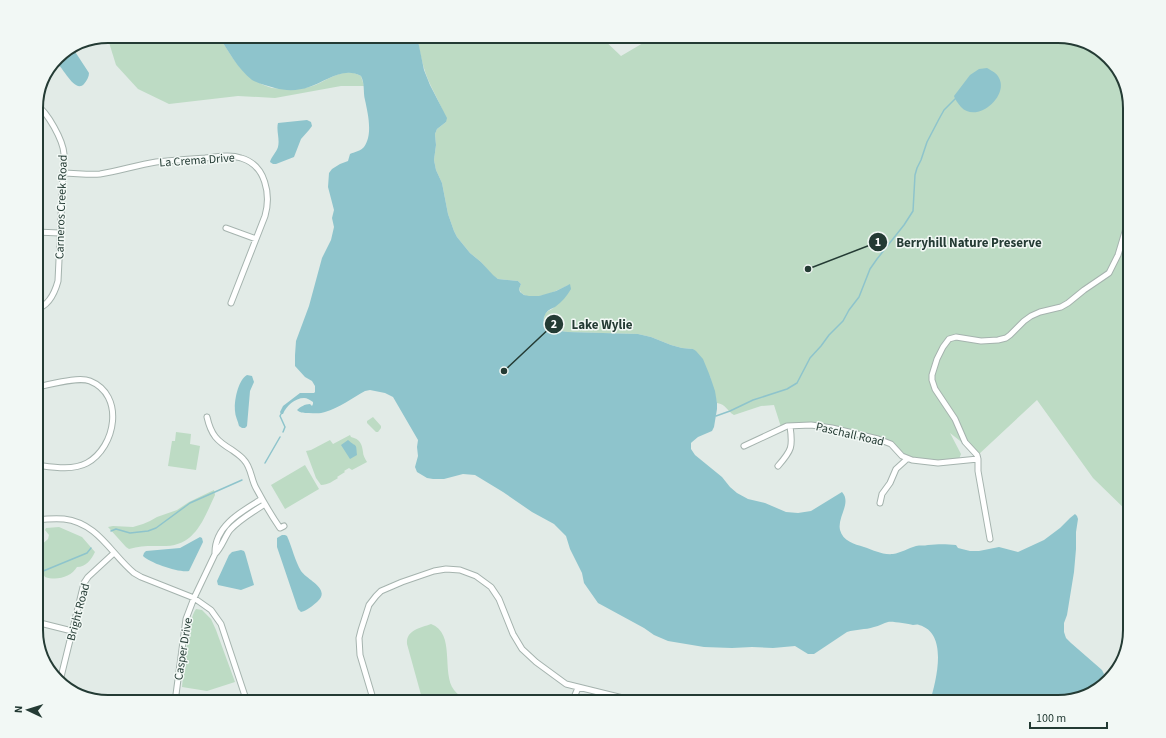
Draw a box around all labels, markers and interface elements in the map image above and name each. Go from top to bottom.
street label: La Crema Drive [159,149,235,172]
street label: Carneros Creek Road [51,155,72,260]
callout: Berryhill Nature Preserve [868,230,1050,255]
text: 1 [875,234,881,251]
text: Berryhill Nature Preserve [896,234,1042,252]
callout: Lake Wylie [544,312,641,337]
text: 2 [551,316,557,333]
text: Lake Wylie [571,316,633,334]
street label: Paschall Road [814,418,886,451]
street label: Bright Road [63,581,94,643]
street label: Casper Drive [170,617,197,682]
north arrow [8,690,48,730]
scale bar [1030,704,1107,730]
text: N [11,705,26,714]
text: 100 m [1036,710,1066,727]

